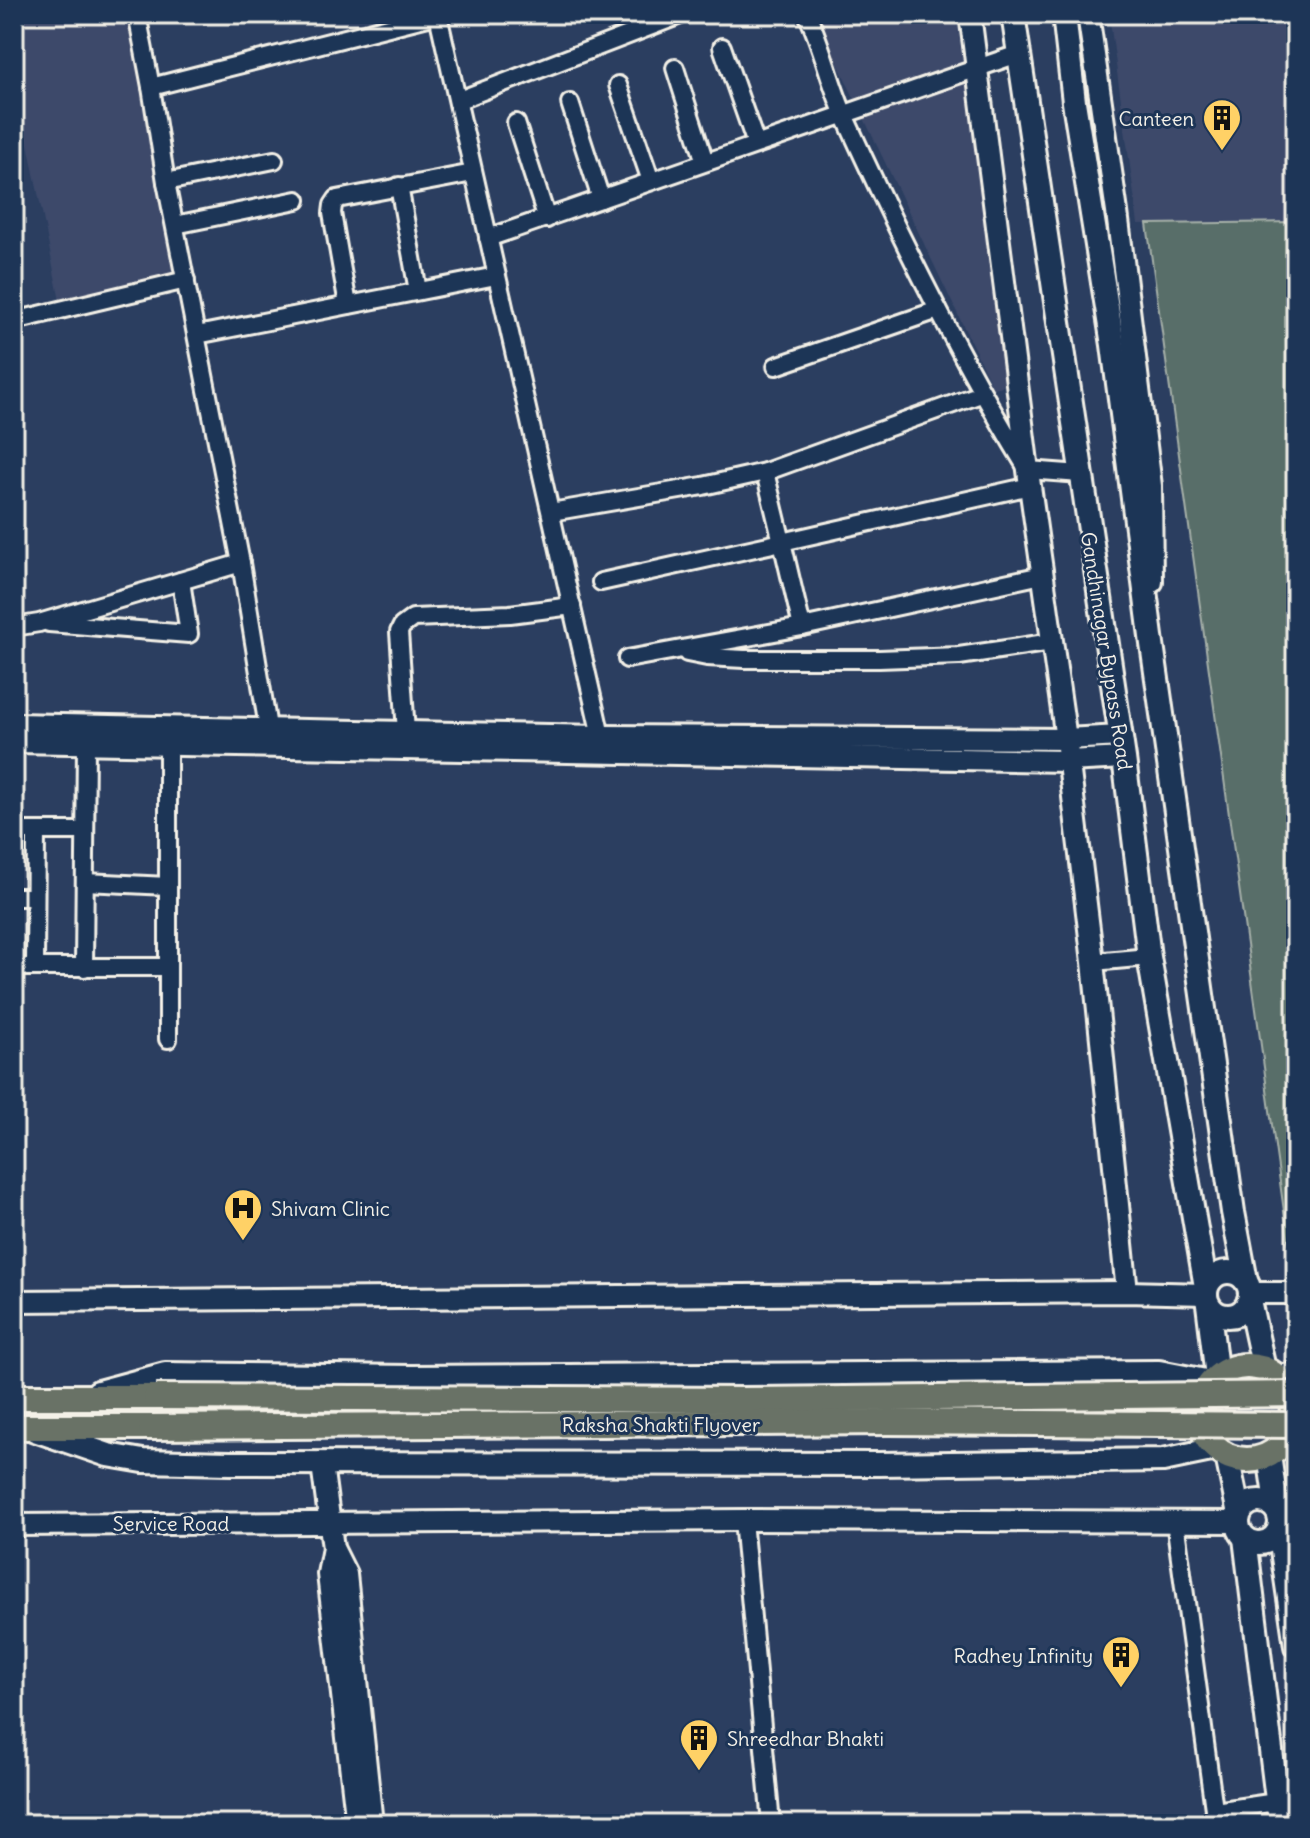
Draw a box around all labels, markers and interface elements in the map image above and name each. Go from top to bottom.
building icon: Canteen [1201,97,1243,152]
place label: Canteen [1119,106,1194,131]
street label: Gandhinagar Bypass Road [1076,530,1138,772]
hospital icon: Shivam Clinic [222,1187,264,1242]
place label: Shivam Clinic [271,1196,390,1221]
street label: Raksha Shakti Flyover [562,1412,760,1437]
street label: Service Road [113,1511,229,1536]
building icon: Radhey Infinity [1100,1634,1142,1689]
place label: Radhey Infinity [954,1643,1093,1668]
building icon: Shreedhar Bhakti [678,1717,720,1772]
place label: Shreedhar Bhakti [727,1726,884,1751]

